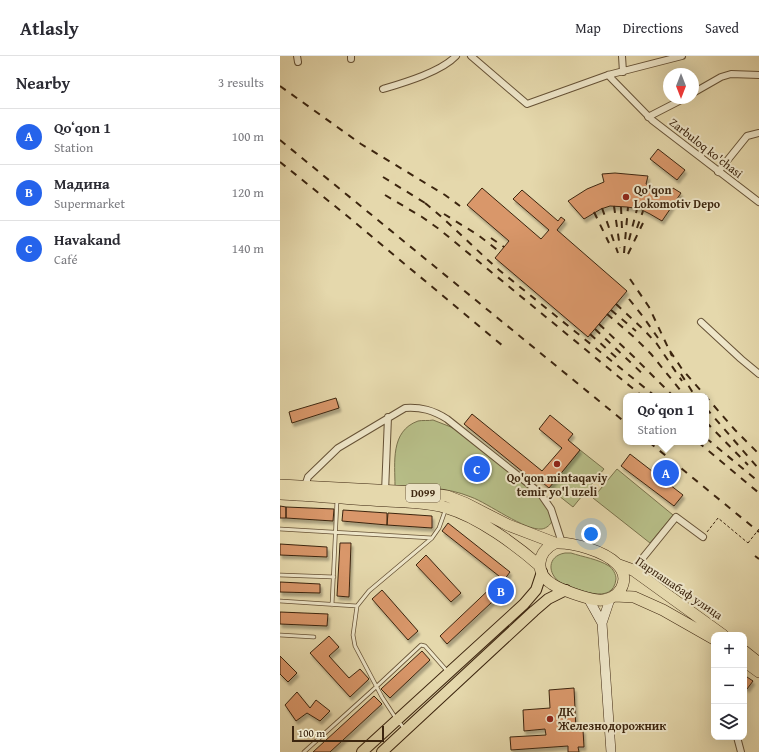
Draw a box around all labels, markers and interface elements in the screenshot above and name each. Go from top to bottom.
text: Atlasly [20,14,79,42]
text: Map [575,18,601,38]
text: Directions [623,18,683,38]
text: Saved [705,18,739,38]
north arrow [663,68,699,104]
text: Nearby [16,70,70,95]
text: 3 results [218,73,264,92]
street label: Zarbuloq ko'chasi [666,114,747,182]
text: Qoʻqon 1 [54,117,111,138]
text: A [25,127,33,146]
text: 100 m [232,127,264,146]
text: Station [54,138,93,157]
text: Мадина [54,173,110,194]
place label: Qo'qon Lokomotiv Depo [634,181,721,212]
text: B [25,183,33,202]
text: 120 m [232,183,264,202]
marker: Qo'qon Lokomotiv Depo [621,192,631,202]
text: Supermarket [54,194,125,213]
text: Havakand [54,229,121,250]
text: C [25,239,33,258]
text: 140 m [232,239,264,258]
text: Café [54,250,77,269]
popup [623,393,709,445]
text: Qoʻqon 1 [637,399,695,420]
text: Station [637,420,677,439]
pin: C [464,454,490,484]
pin: A [653,458,679,488]
marker: Qo'qon mintaqaviy temir yo'l uzeli [552,459,562,469]
place label: Qo'qon mintaqaviy temir yo'l uzeli [507,469,608,500]
road number: D099 [406,484,440,502]
your location [581,524,601,544]
street label: Парпашабаф улица [632,552,727,623]
pin: B [488,576,514,606]
map controls [711,632,747,740]
button: + [711,632,747,668]
button: − [711,668,747,704]
place label: ДК Железнодорожник [557,703,666,734]
button: layers [711,704,747,740]
marker: ДК Железнодорожник [545,714,555,724]
scale bar [292,724,384,743]
text: 100 m [298,725,325,741]

